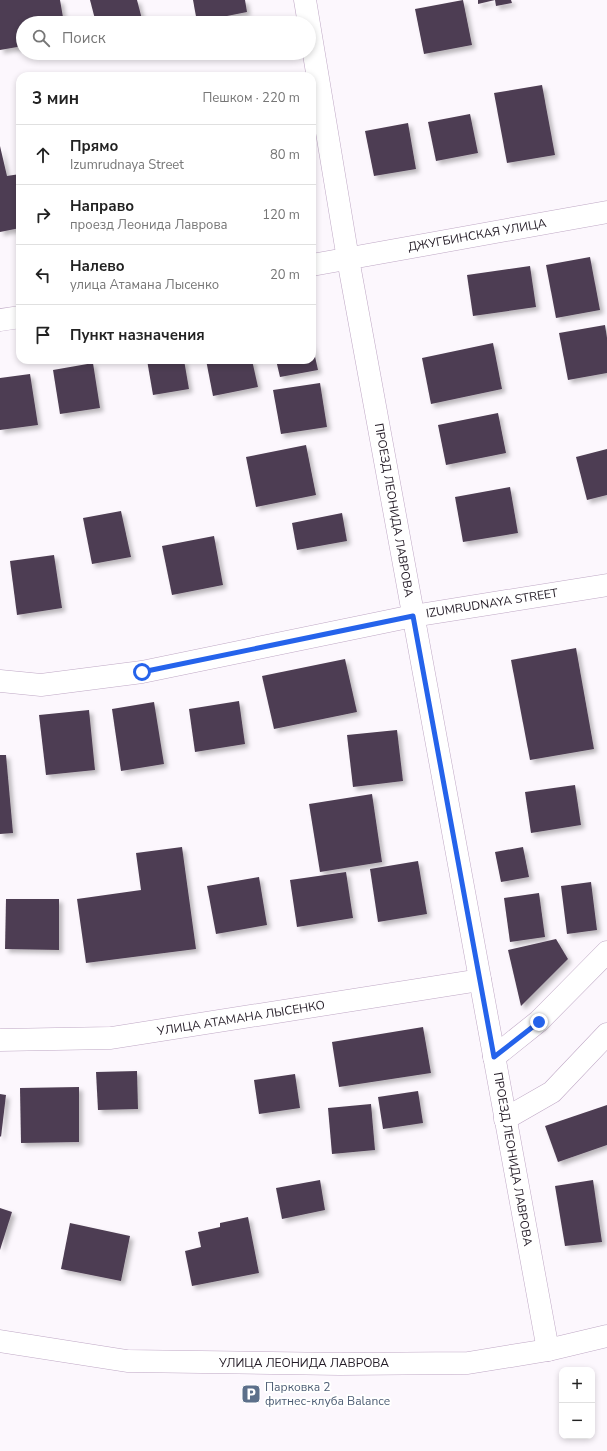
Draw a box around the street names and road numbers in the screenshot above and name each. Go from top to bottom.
street label: ДЖУГБИНСКАЯ УЛИЦА [407,215,548,255]
street label: ПРОЕЗД ЛЕОНИДА ЛАВРОВА [371,422,417,598]
street label: IZUMRUDNAYA STREET [425,585,560,621]
street label: УЛИЦА АТАМАНА ЛЫСЕНКО [155,997,326,1039]
street label: ПРОЕЗД ЛЕОНИДА ЛАВРОВА [490,1071,536,1247]
street label: УЛИЦА ЛЕОНИДА ЛАВРОВА [218,1355,389,1371]

